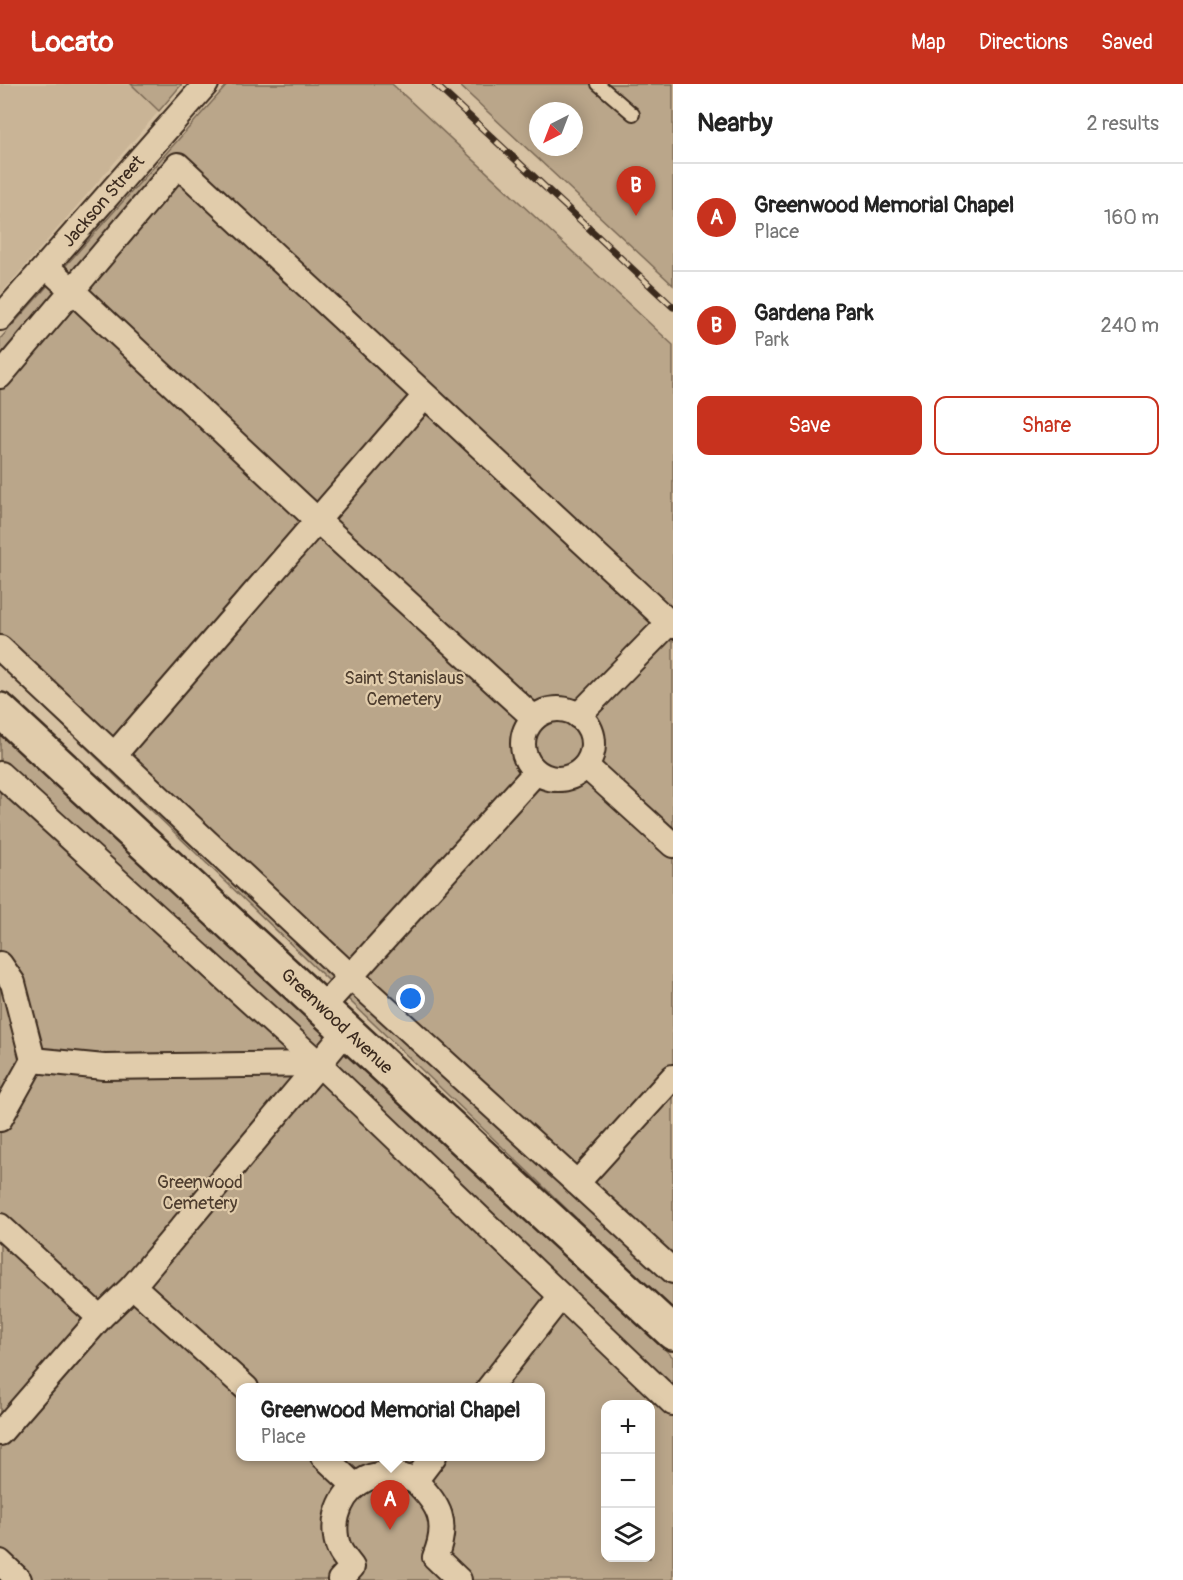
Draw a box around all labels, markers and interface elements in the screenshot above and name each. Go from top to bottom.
text: Locato [30,25,114,60]
text: Map [911,29,946,56]
text: Directions [979,29,1068,56]
text: Saved [1101,29,1153,56]
north arrow [529,102,583,156]
text: Nearby [697,107,773,139]
text: 2 results [1087,111,1159,136]
street label: Jackson Street [57,150,150,252]
pin: B [616,166,656,216]
text: Greenwood Memorial Chapel [754,191,1014,219]
text: A [710,205,723,230]
text: 160 m [1104,205,1159,230]
text: Place [754,219,799,244]
text: Gardena Park [754,299,874,327]
text: B [711,313,722,338]
text: 240 m [1100,313,1159,338]
text: Park [754,327,789,352]
button: Save [697,396,922,455]
button: Share [934,396,1159,455]
park label: Saint Stanislaus Cemetery [344,667,464,711]
street label: Greenwood Avenue [276,963,398,1079]
your location [396,984,425,1013]
park label: Greenwood Cemetery [157,1171,243,1215]
popup [236,1383,545,1461]
text: Greenwood Memorial Chapel [260,1396,521,1424]
map controls [601,1400,655,1562]
button: + [601,1400,655,1454]
text: Place [260,1424,306,1449]
button: − [601,1454,655,1508]
pin: A [370,1480,410,1530]
button: layers [601,1508,655,1562]

